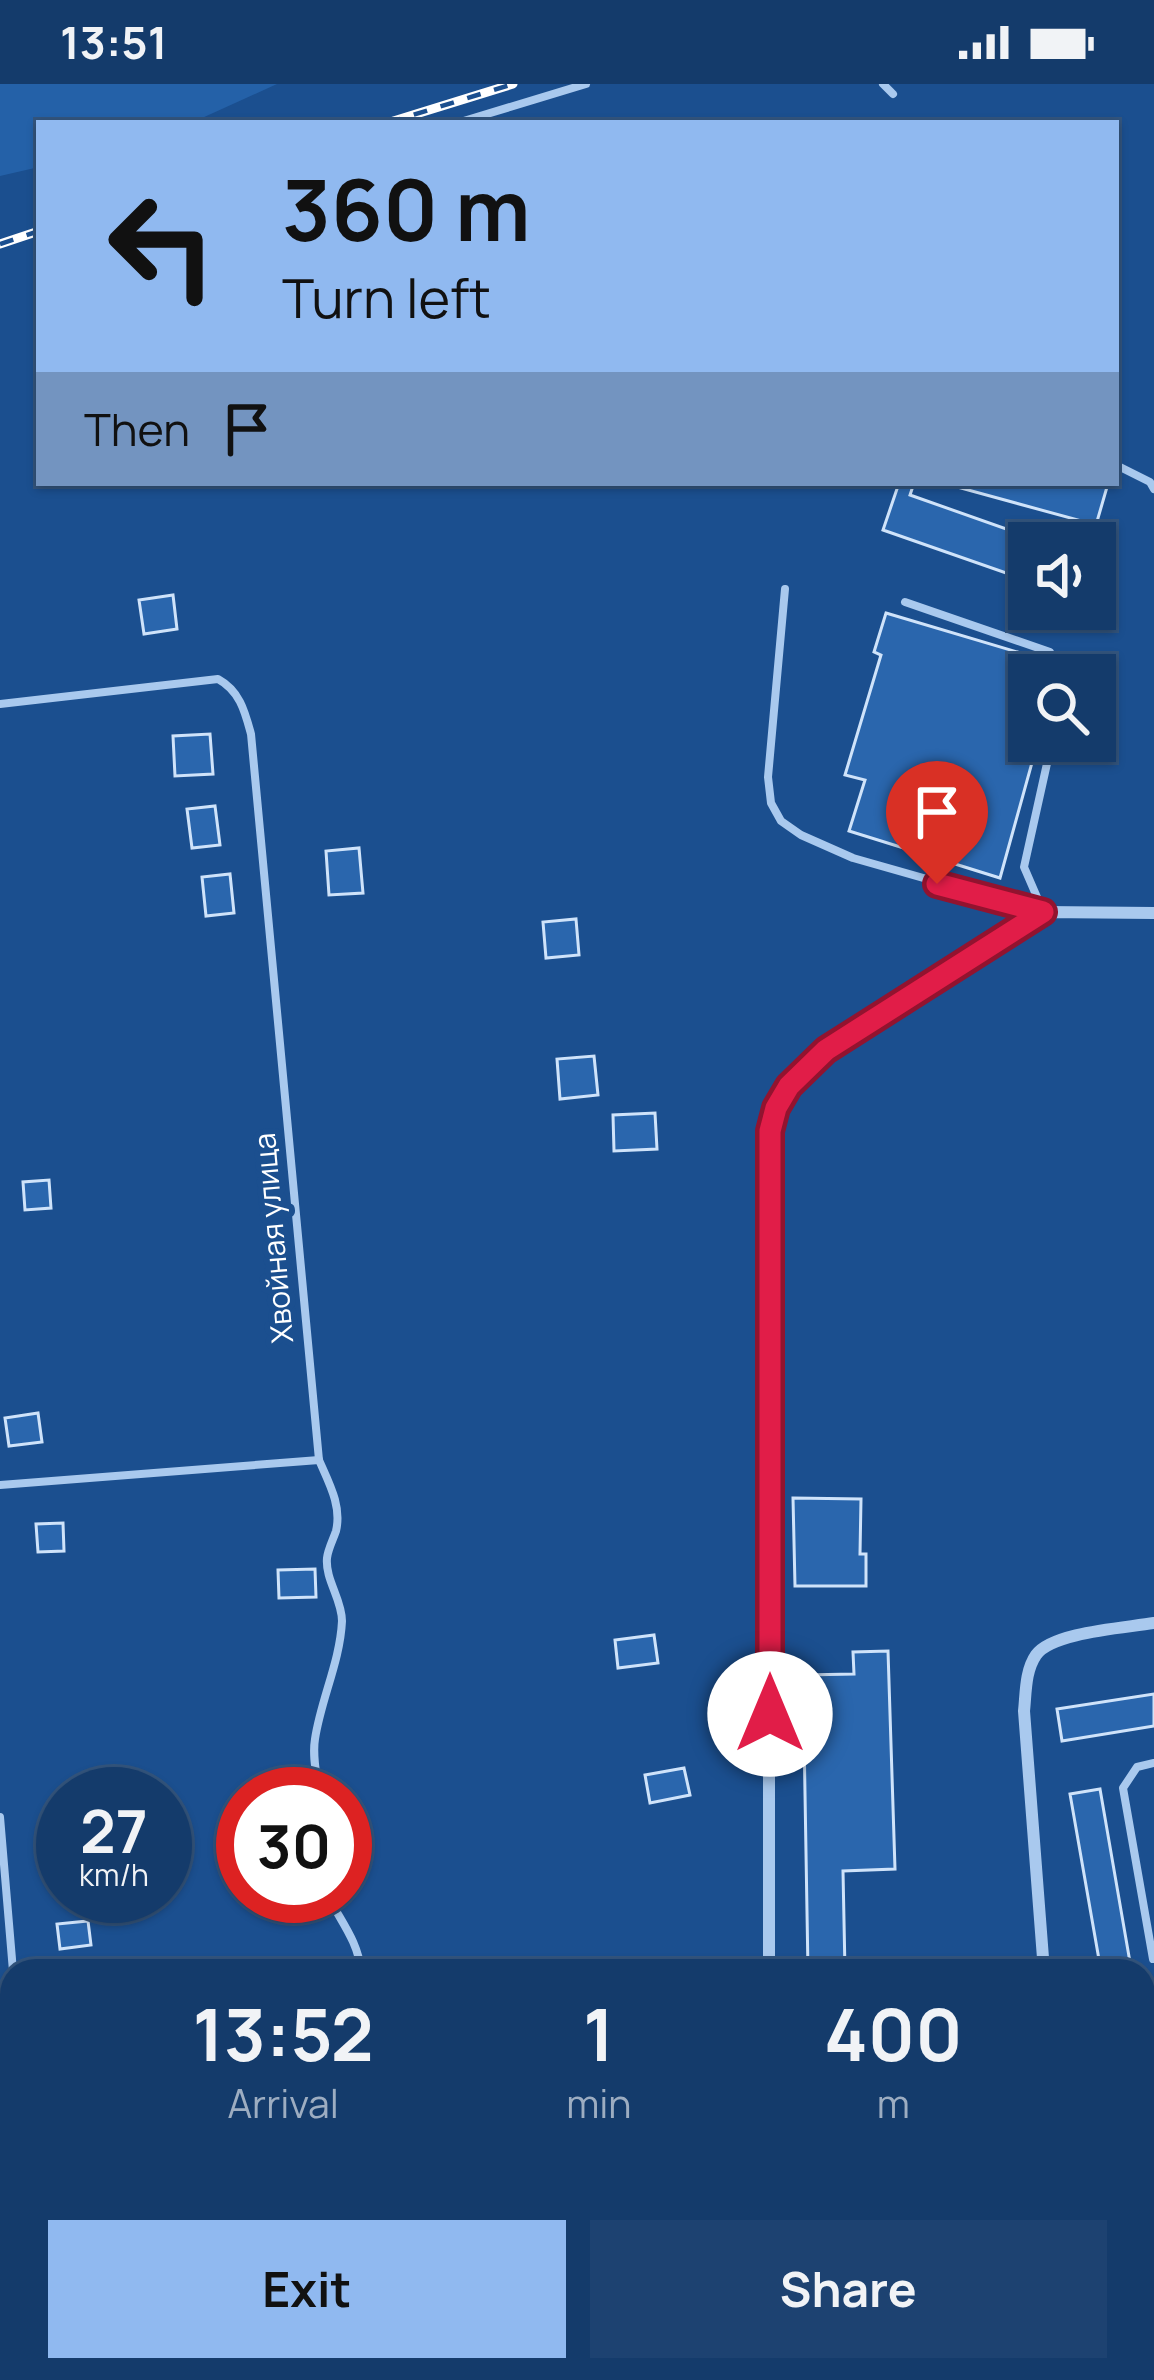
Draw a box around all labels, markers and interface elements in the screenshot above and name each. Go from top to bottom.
text: 13:51 [60,11,167,73]
text: 360 m [282,151,531,266]
icon: left [84,168,240,324]
text: Turn left [282,260,491,334]
icon: arrive [214,396,280,462]
text: Then [84,398,190,460]
map controls [1008,522,1116,762]
button: sound [1008,522,1116,630]
button: search [1008,654,1116,762]
pin [886,761,988,884]
icon: arrive [904,779,970,845]
street label: Хвойная улица [243,1131,302,1345]
position arrow [707,1651,833,1777]
speed limit sign: 30 [216,1767,372,1923]
text: 27 [80,1789,148,1871]
text: km/h [79,1854,149,1895]
text: 13:52 [192,1984,374,2083]
text: 1 [583,1984,615,2083]
text: 400 [824,1984,963,2083]
text: Arrival [227,2076,339,2130]
text: min [566,2076,632,2130]
text: m [877,2076,910,2130]
button: Exit [48,2220,566,2358]
button: Share [590,2220,1107,2358]

